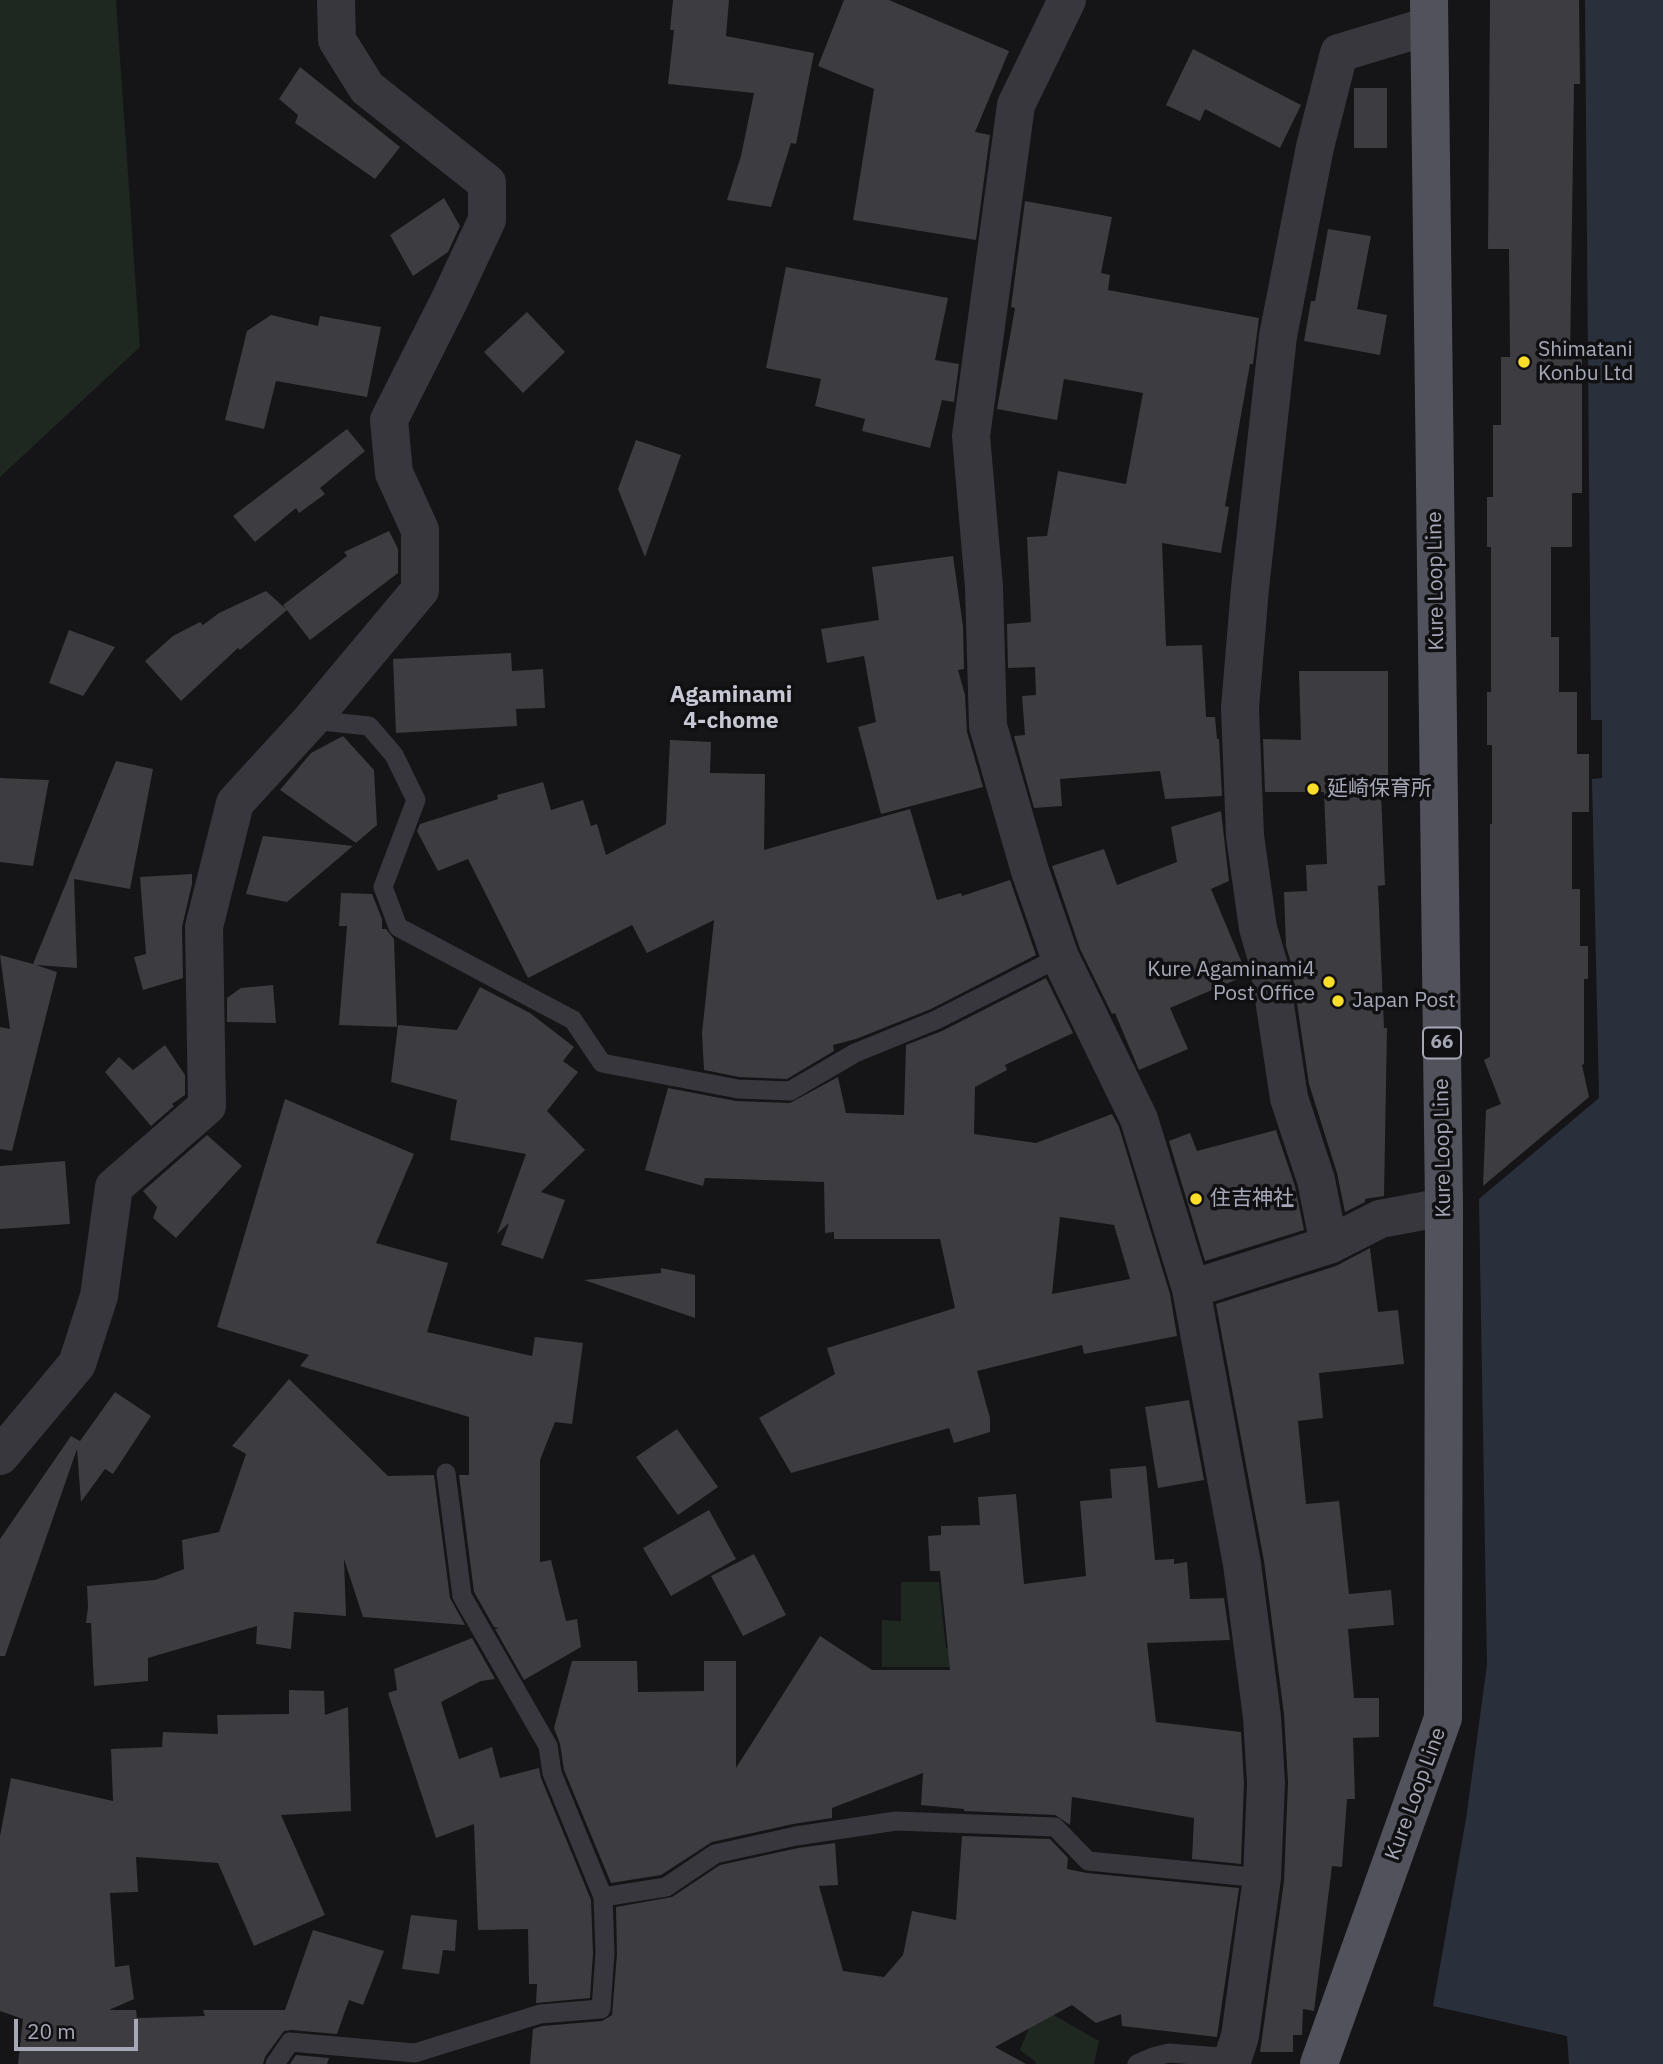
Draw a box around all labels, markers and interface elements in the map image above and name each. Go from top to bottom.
place label: Shimatani Konbu Ltd [1538,337,1633,387]
marker: Shimatani Konbu Ltd [1516,354,1532,370]
street label: Kure Loop Line [1422,511,1450,651]
district label: Agaminami 4-chome [670,681,792,735]
place label: 延崎保育所 [1327,776,1432,802]
marker: 延崎保育所 [1305,781,1321,797]
place label: Kure Agaminami4 Post Office [1147,957,1315,1007]
marker: Kure Agaminami4 Post Office [1321,974,1337,990]
place label: Japan Post [1352,988,1456,1014]
marker: Japan Post [1330,993,1346,1009]
road number: 66 [1423,1028,1461,1058]
street label: Kure Loop Line [1429,1078,1457,1218]
place label: 住吉神社 [1210,1186,1294,1212]
marker: 住吉神社 [1188,1191,1204,1207]
street label: Kure Loop Line [1380,1724,1452,1864]
scale bar [18,2004,142,2048]
text: 20 m [27,2017,76,2045]

